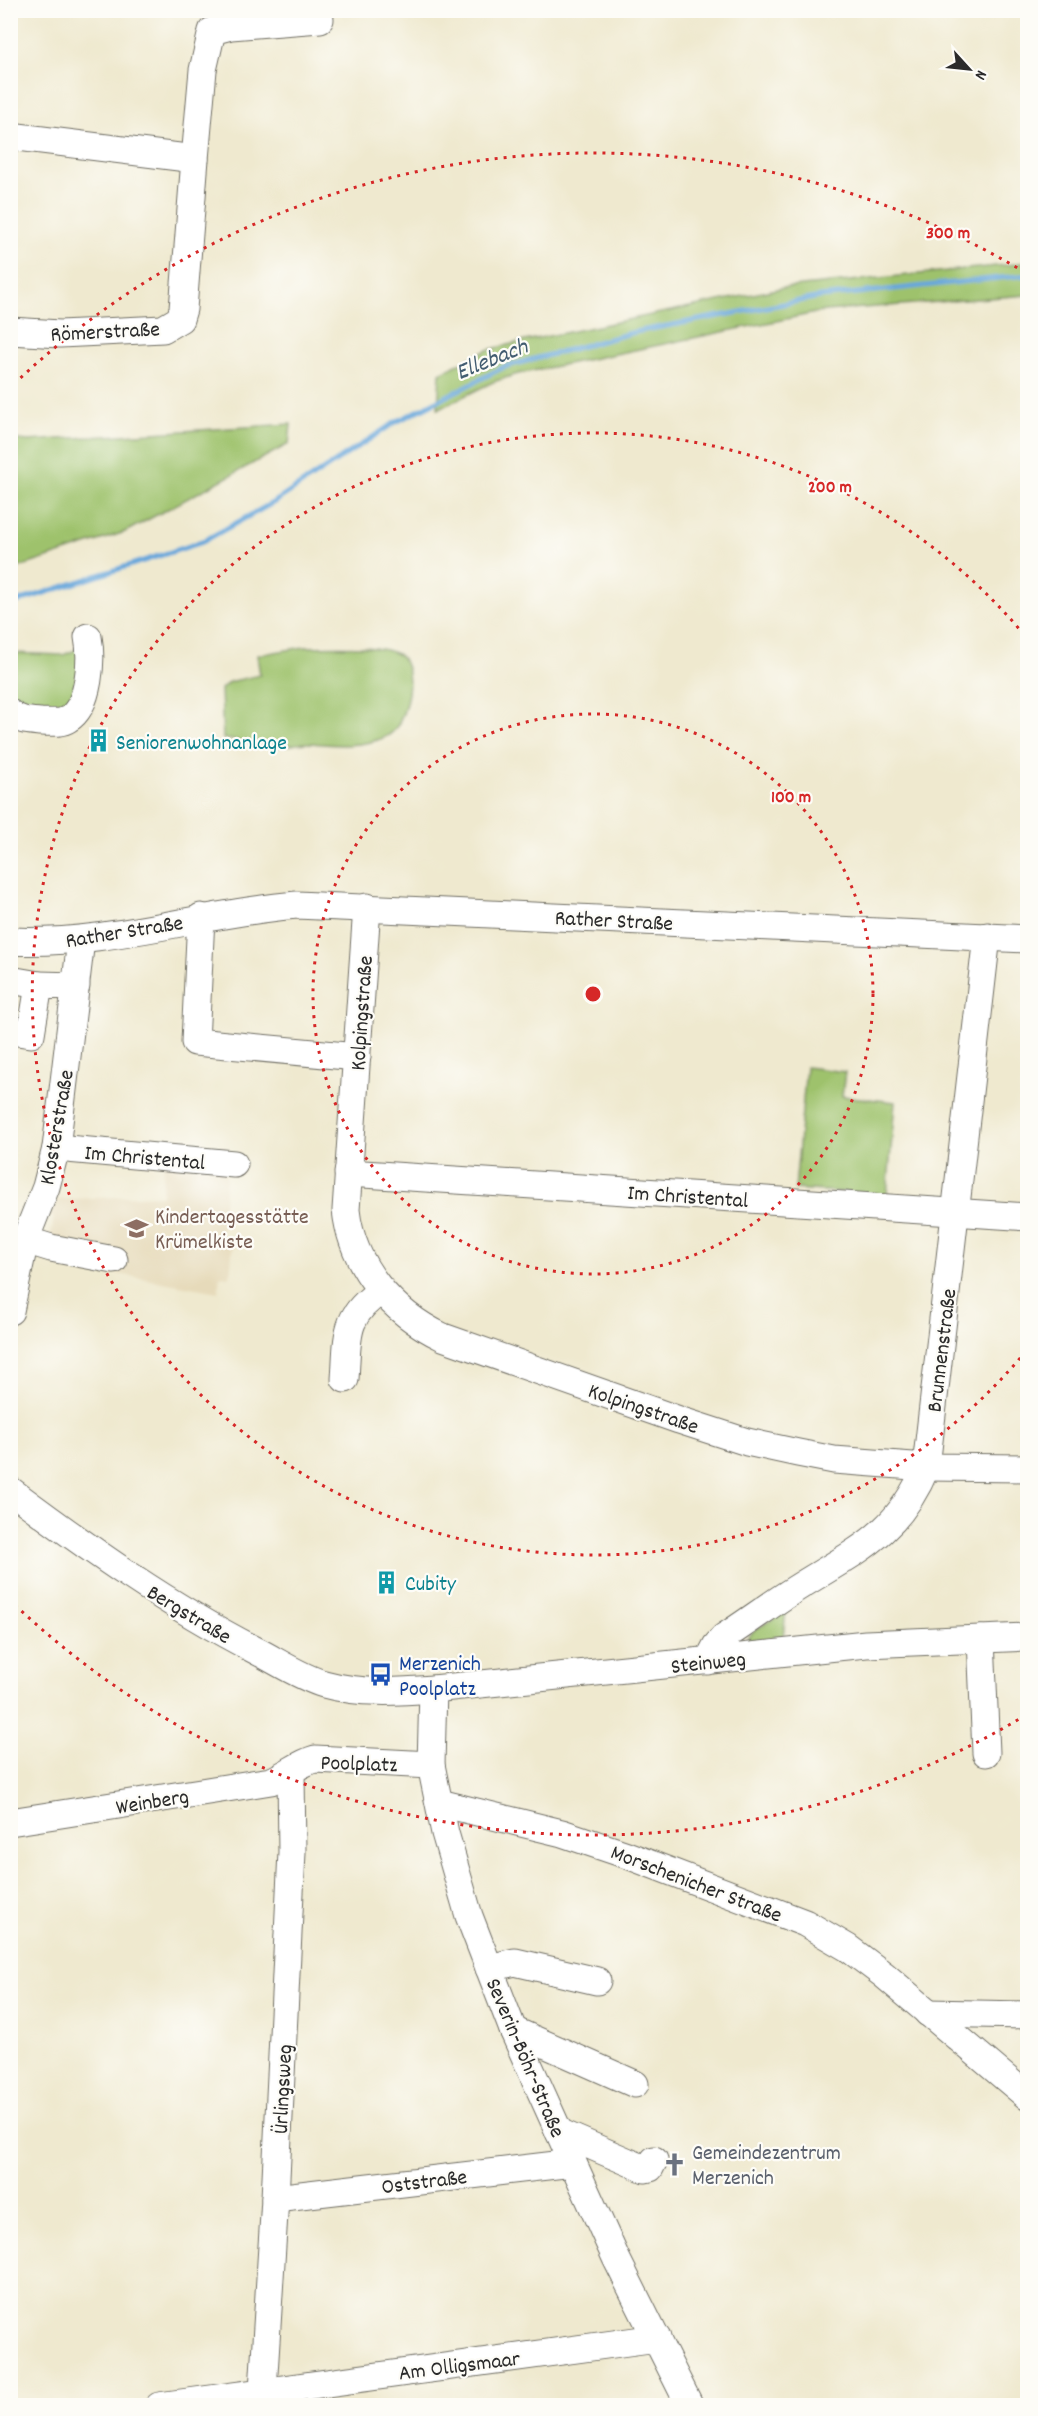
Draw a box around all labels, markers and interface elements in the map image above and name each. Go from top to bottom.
north arrow [939,39,999,99]
text: N [968,66,992,84]
text: 300 m [926,222,970,247]
street label: Römerstraße [50,315,161,352]
water label: Ellebach [451,331,534,391]
text: 200 m [808,476,852,501]
building icon: Seniorenwohnanlage [85,728,111,754]
place label: Seniorenwohnanlage [116,729,287,760]
text: 100 m [771,786,811,811]
street label: Rather Straße [554,904,674,941]
street label: Rather Straße [64,909,186,958]
street label: Kolpingstraße [344,955,383,1072]
centre of rings [583,984,603,1004]
street label: Klosterstraße [33,1068,84,1188]
street label: Im Christental [83,1139,206,1180]
street label: Im Christental [626,1179,749,1218]
place label: Kindertagesstätte Krümelkiste [155,1203,309,1259]
school or university icon: Kindertagesstätte Krümelkiste [124,1215,150,1241]
street label: Brunnenstraße [921,1287,966,1414]
street label: Kolpingstraße [583,1377,702,1444]
building icon: Cubity [374,1569,400,1595]
place label: Cubity [405,1570,457,1601]
street label: Bergstraße [140,1579,236,1653]
street label: Steinweg [669,1645,747,1684]
place label: Merzenich Poolplatz [399,1650,481,1706]
bus stop icon: Merzenich Poolplatz [368,1662,394,1688]
street label: Poolplatz [320,1749,399,1782]
street label: Weinberg [114,1782,191,1825]
street label: Morschenicher Straße [606,1838,786,1932]
street label: Severin-Böhr-Straße [476,1974,571,2143]
street label: Ürlingsweg [267,2043,302,2135]
place label: Gemeindezentrum Merzenich [692,2139,841,2195]
church icon: Gemeindezentrum Merzenich [661,2151,687,2177]
street label: Oststraße [380,2163,469,2204]
street label: Am Olligsmaar [397,2345,523,2390]

